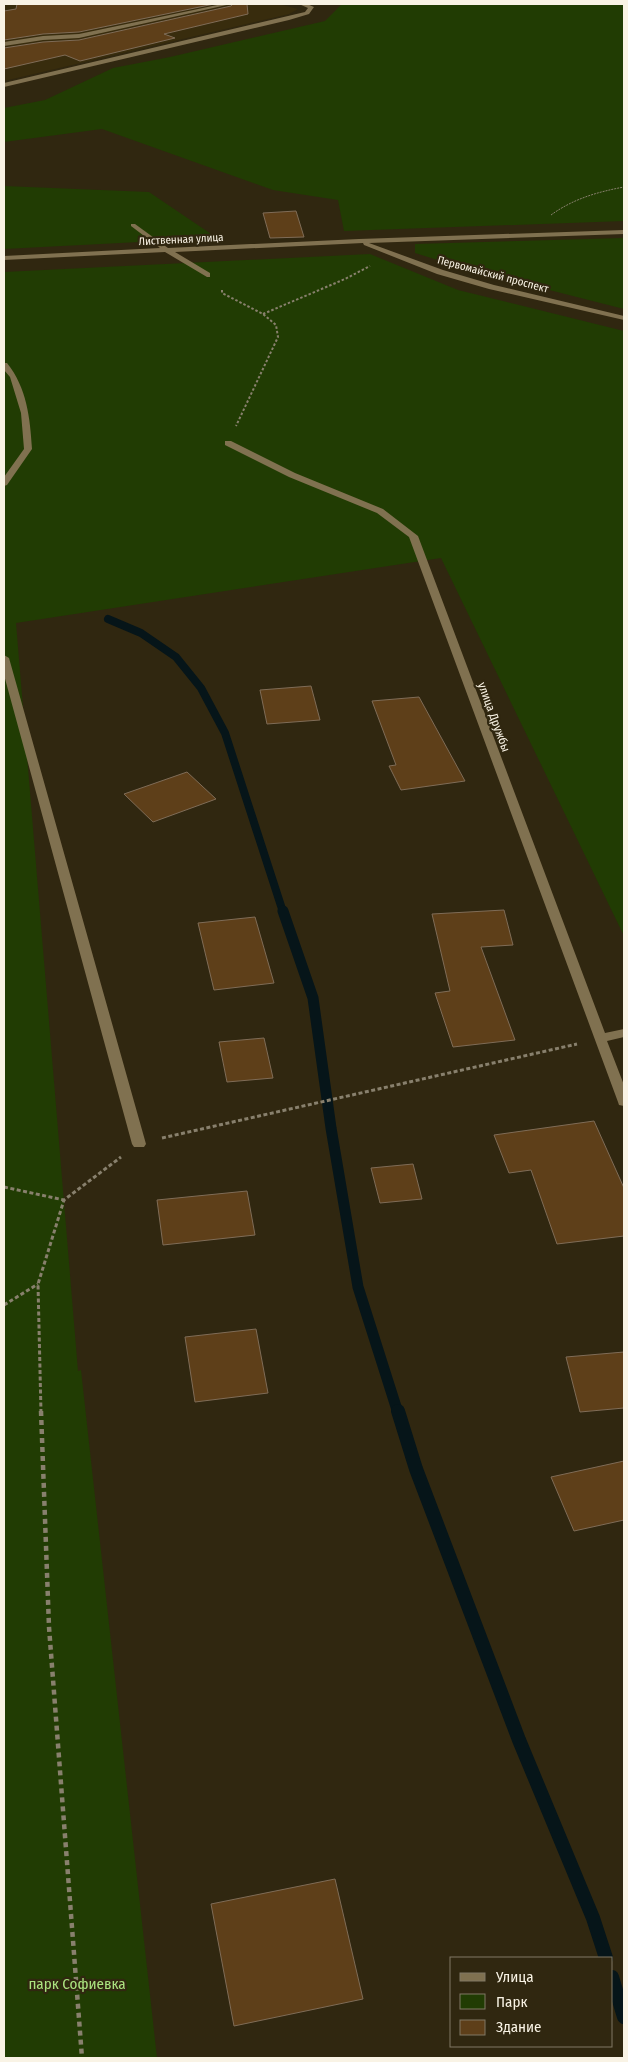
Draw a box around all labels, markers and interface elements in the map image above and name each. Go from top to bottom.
street label: Лиственная улица [138,231,224,248]
street label: Первомайский проспект [436,253,550,296]
street label: улица Дружбы [475,680,513,754]
legend [450,1957,613,2047]
text: Улица [495,1968,534,1986]
park label: парк Софиевка [28,1975,126,1993]
text: Парк [496,1993,527,2011]
text: Здание [496,2018,542,2036]

